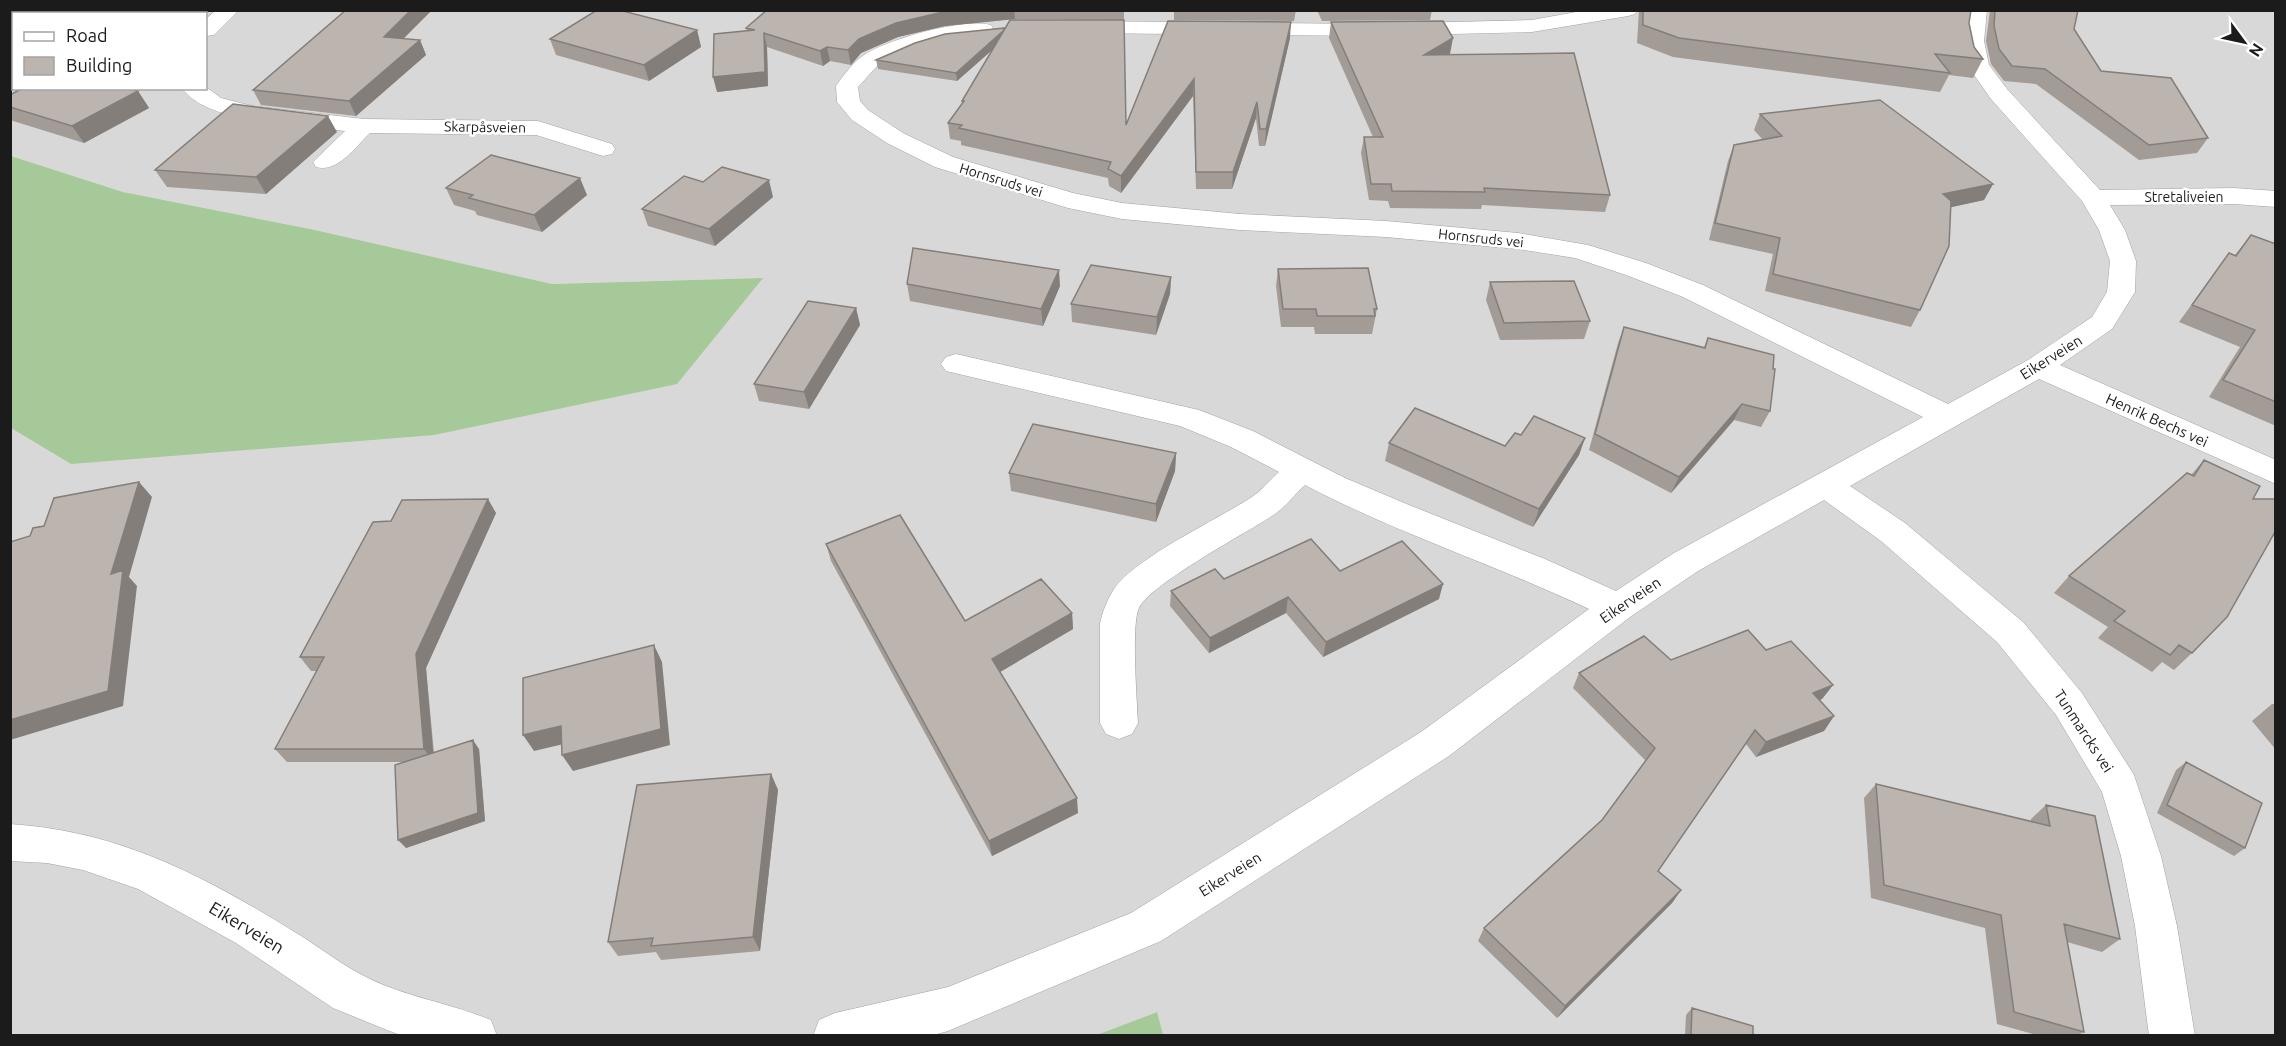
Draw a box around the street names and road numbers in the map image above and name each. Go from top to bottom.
street label: Skarpåsveien [444,118,526,136]
street label: Hornsruds vei [958,160,1044,200]
street label: Stretaliveien [2144,189,2224,205]
street label: Hornsruds vei [1437,226,1525,250]
street label: Eikerveien [2017,331,2085,383]
street label: Henrik Bechs vei [2103,390,2211,450]
street label: Eikerveien [1596,573,1664,627]
street label: Tunmarcks vei [2051,686,2117,776]
street label: Eikerveien [1196,848,1264,900]
street label: Eikerveien [206,897,288,957]

